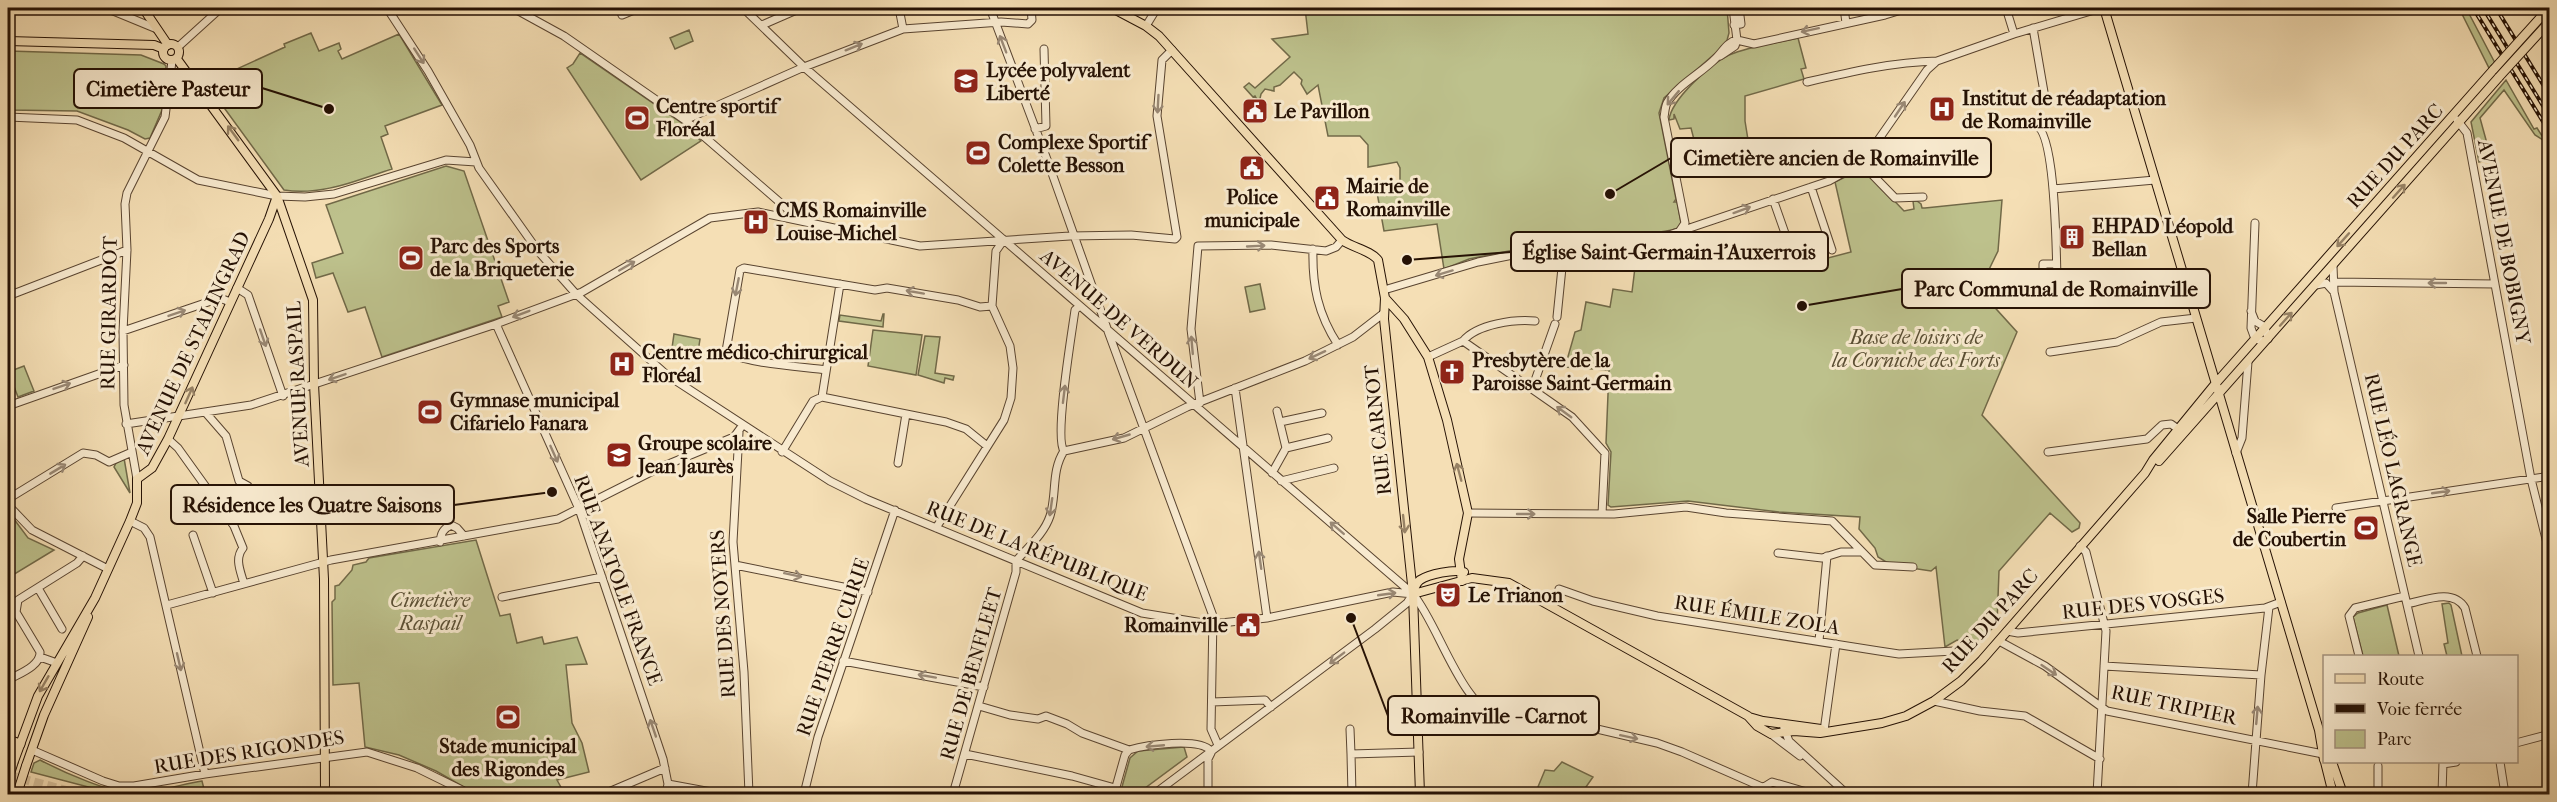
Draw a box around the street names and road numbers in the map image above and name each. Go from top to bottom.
street label: RUE DU PARC [2342,99,2448,213]
street label: AVENUE DE BOBIGNY [2473,137,2535,348]
street label: AVENUE DE STALINGRAD [131,228,255,459]
street label: RUE GIRARDOT [96,235,122,390]
street label: AVENUE DE VERDUN [1035,244,1202,394]
street label: AVENUE RASPAIL [282,300,314,469]
street label: RUE CARNOT [1360,363,1396,496]
street label: RUE LÉO LAGRANGE [2360,371,2427,569]
street label: RUE ANATOLE FRANCE [569,472,667,688]
street label: RUE DE LA RÉPUBLIQUE [923,495,1151,606]
street label: RUE DES NOYERS [706,529,740,699]
street label: RUE PIERRE CURIE [792,555,874,739]
street label: RUE DU PARC [1937,564,2043,678]
street label: RUE DES VOSGES [2061,584,2225,624]
street label: RUE DE BENFLEET [935,585,1007,763]
street label: RUE ÉMILE ZOLA [1673,590,1843,640]
street label: RUE TRIPIER [2109,680,2240,730]
street label: RUE DES RIGONDES [152,726,346,778]

